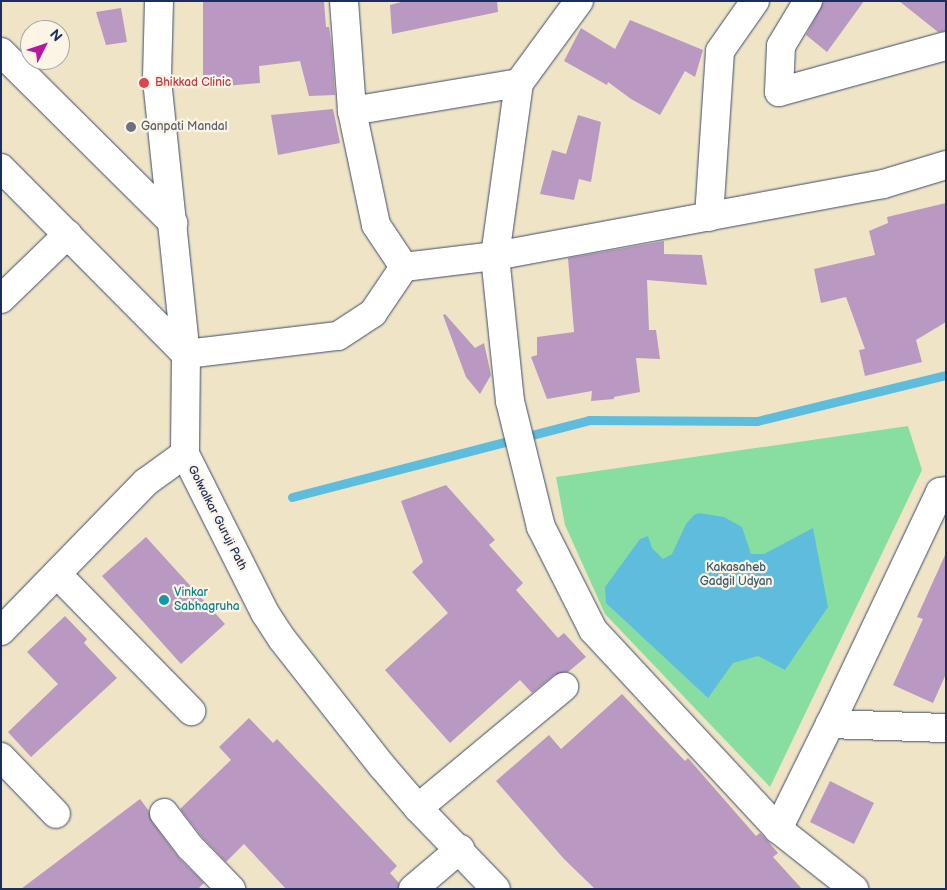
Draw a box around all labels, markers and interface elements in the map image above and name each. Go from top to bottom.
north arrow [20,20,70,70]
text: N [46,26,66,45]
marker: Bhikkad Clinic [137,76,151,90]
place label: Bhikkad Clinic [155,76,231,90]
place label: Ganpati Mandal [141,120,227,134]
marker: Ganpati Mandal [125,121,137,133]
street label: Golwalkar Guruji Path [184,463,250,573]
park label: Kakasaheb Gadgil Udyan [700,561,772,589]
place label: Vinkar Sabhagruha [174,586,240,614]
marker: Vinkar Sabhagruha [158,594,170,606]

